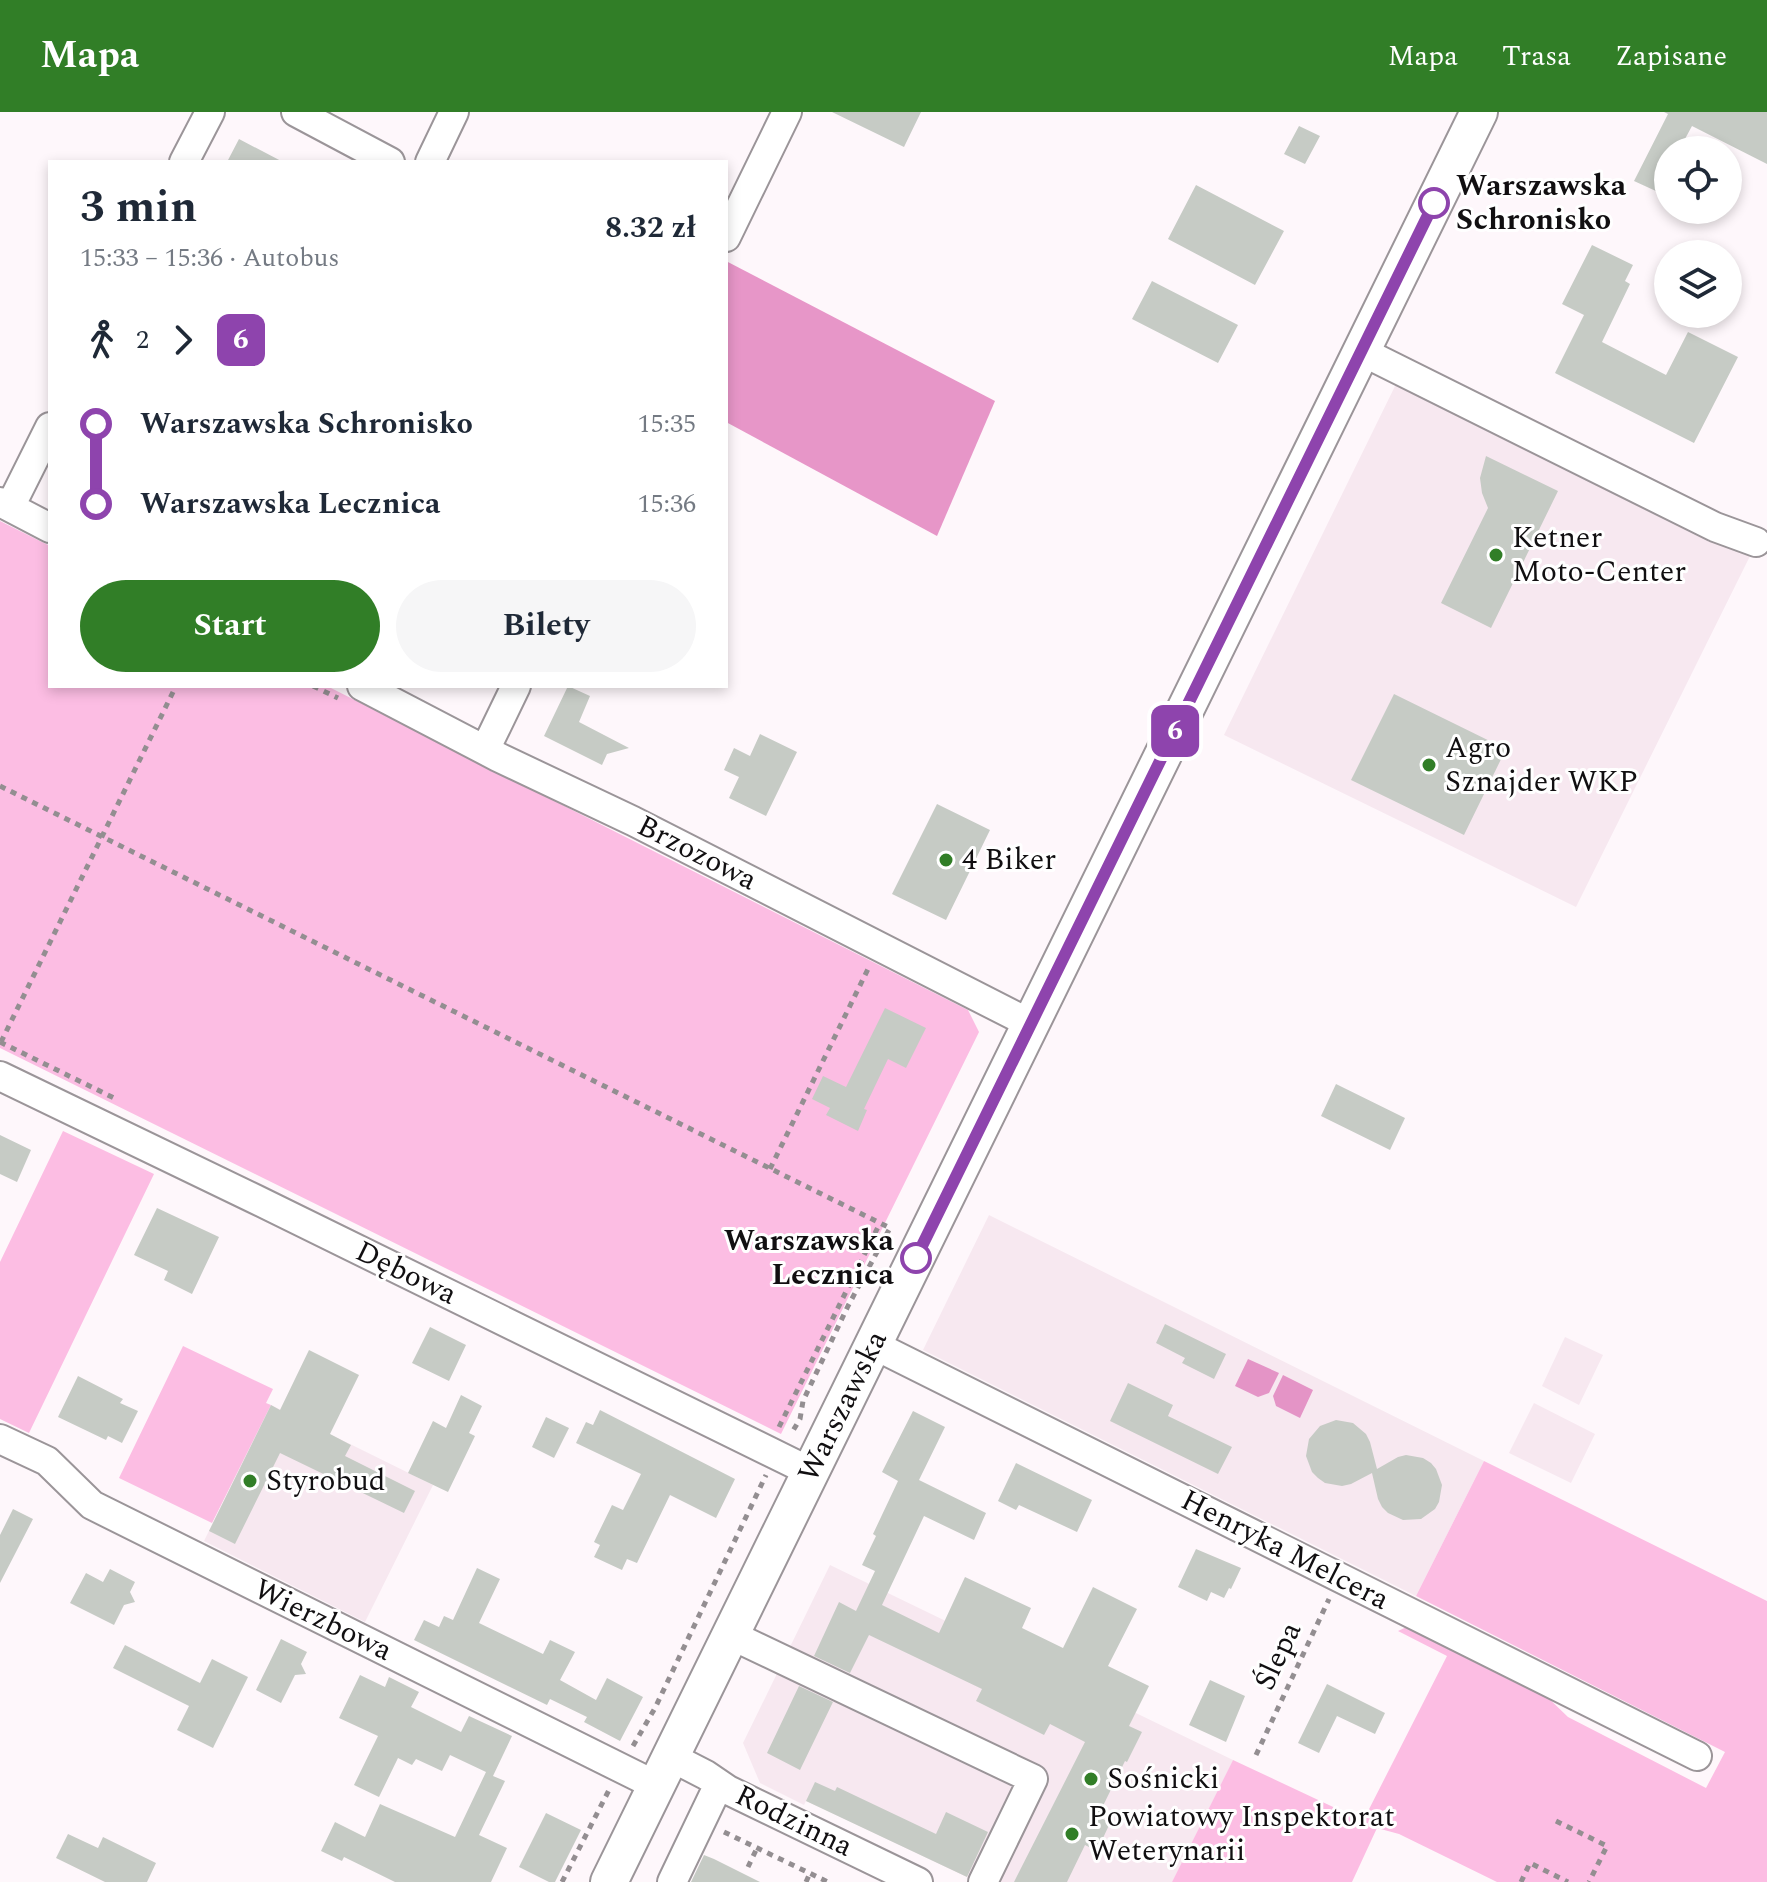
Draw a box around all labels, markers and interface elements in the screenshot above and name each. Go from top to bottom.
text: Mapa [40,27,139,85]
text: Mapa [1388,35,1458,78]
text: Trasa [1502,35,1571,78]
text: Zapisane [1615,35,1727,78]
map controls [1654,136,1742,328]
button: locate [1654,136,1742,224]
place label: Warszawska Schronisko [1456,163,1627,243]
text: 3 min [80,174,197,241]
marker: Warszawska Schronisko [1419,188,1449,218]
text: 8.32 zł [605,205,696,251]
text: 15:33 – 15:36 · Autobus [80,238,340,278]
button: layers [1654,240,1742,328]
icon: walk [80,318,124,362]
icon: forward [161,318,205,362]
text: 6 [233,318,249,361]
text: 2 [136,320,149,360]
text: Warszawska Schronisko [140,401,473,447]
text: 15:35 [637,404,696,444]
text: Warszawska Lecznica [140,481,440,527]
text: 15:36 [637,484,696,524]
place label: Ketner Moto-Center [1512,515,1686,595]
marker: Ketner Moto-Center [1487,546,1505,564]
button: Start [80,580,380,672]
button: Bilety [396,580,696,672]
line badge: 6 [1149,705,1201,757]
text: 6 [1167,709,1183,752]
place label: Agro Sznajder WKP [1445,725,1638,805]
marker: Agro Sznajder WKP [1420,756,1438,774]
street label: Brzozowa [629,803,765,903]
place label: 4 Biker [962,837,1056,883]
marker: 4 Biker [937,851,955,869]
place label: Warszawska Lecznica [724,1218,895,1298]
street label: Dębowa [347,1229,465,1318]
marker: Warszawska Lecznica [901,1243,931,1273]
street label: Warszawska [786,1322,900,1490]
place label: Styrobud [266,1458,386,1504]
marker: Styrobud [241,1472,259,1490]
street label: Henryka Melcera [1173,1478,1398,1623]
street label: Wierzbowa [246,1567,401,1674]
street label: Ślepa [1242,1614,1314,1698]
place label: Sośnicki [1107,1756,1219,1802]
marker: Sośnicki [1082,1770,1100,1788]
street label: Rodzinna [727,1773,861,1869]
place label: Powiatowy Inspektorat Weterynarii [1088,1794,1395,1874]
marker: Powiatowy Inspektorat Weterynarii [1063,1825,1081,1843]

